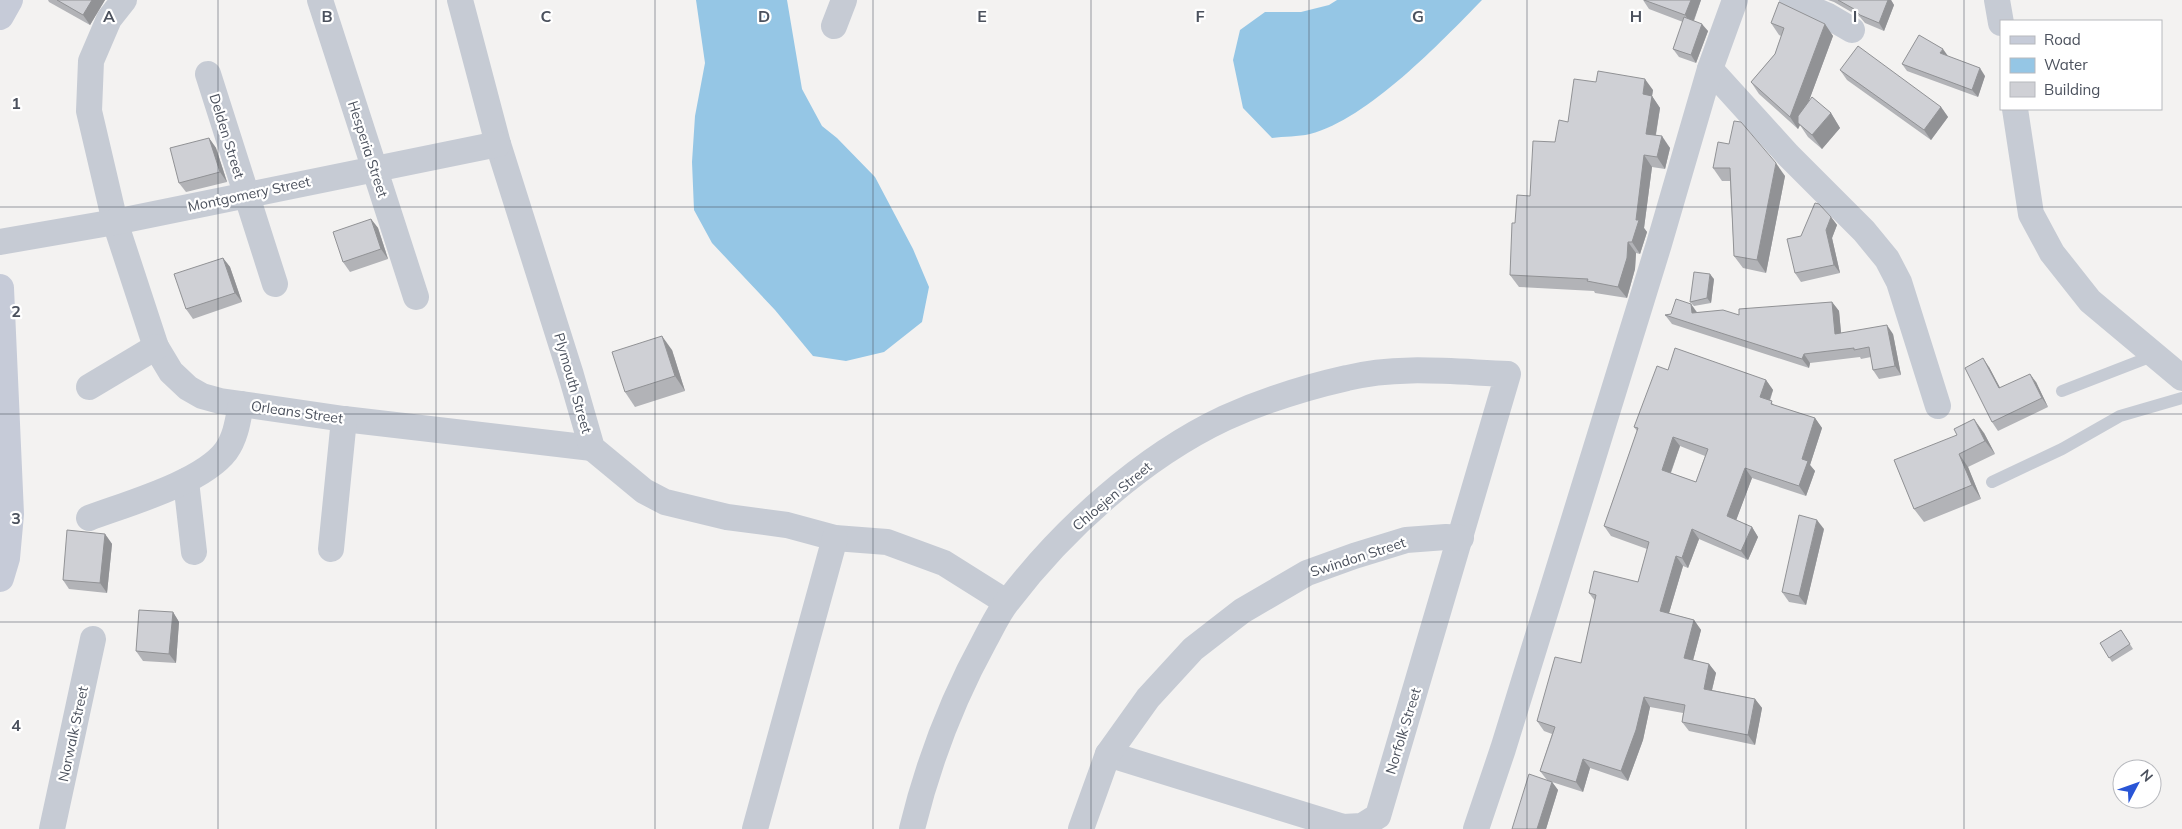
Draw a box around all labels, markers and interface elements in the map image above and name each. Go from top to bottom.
text: A [103,6,115,26]
text: B [321,6,333,26]
text: C [541,6,552,26]
text: D [758,6,770,26]
text: E [977,6,987,26]
text: F [1195,6,1205,26]
text: G [1412,6,1424,26]
text: H [1630,6,1642,26]
text: I [1853,6,1857,26]
legend [2000,20,2162,110]
text: Road [2044,30,2081,49]
text: Water [2044,55,2088,74]
text: Building [2044,80,2100,99]
street label: Delden Street [206,91,248,181]
text: 1 [11,93,21,113]
street label: Hesperia Street [344,98,392,200]
street label: Montgomery Street [186,172,312,216]
text: 2 [11,301,21,321]
street label: Plymouth Street [550,331,596,435]
street label: Orleans Street [250,397,344,427]
street label: Chloejen Street [1069,457,1155,534]
text: 3 [11,508,21,528]
street label: Swindon Street [1308,533,1408,581]
street label: Norwalk Street [54,684,92,783]
street label: Norfolk Street [1381,686,1425,776]
text: 4 [11,715,21,735]
north arrow [2112,759,2162,809]
text: N [2137,766,2157,785]

